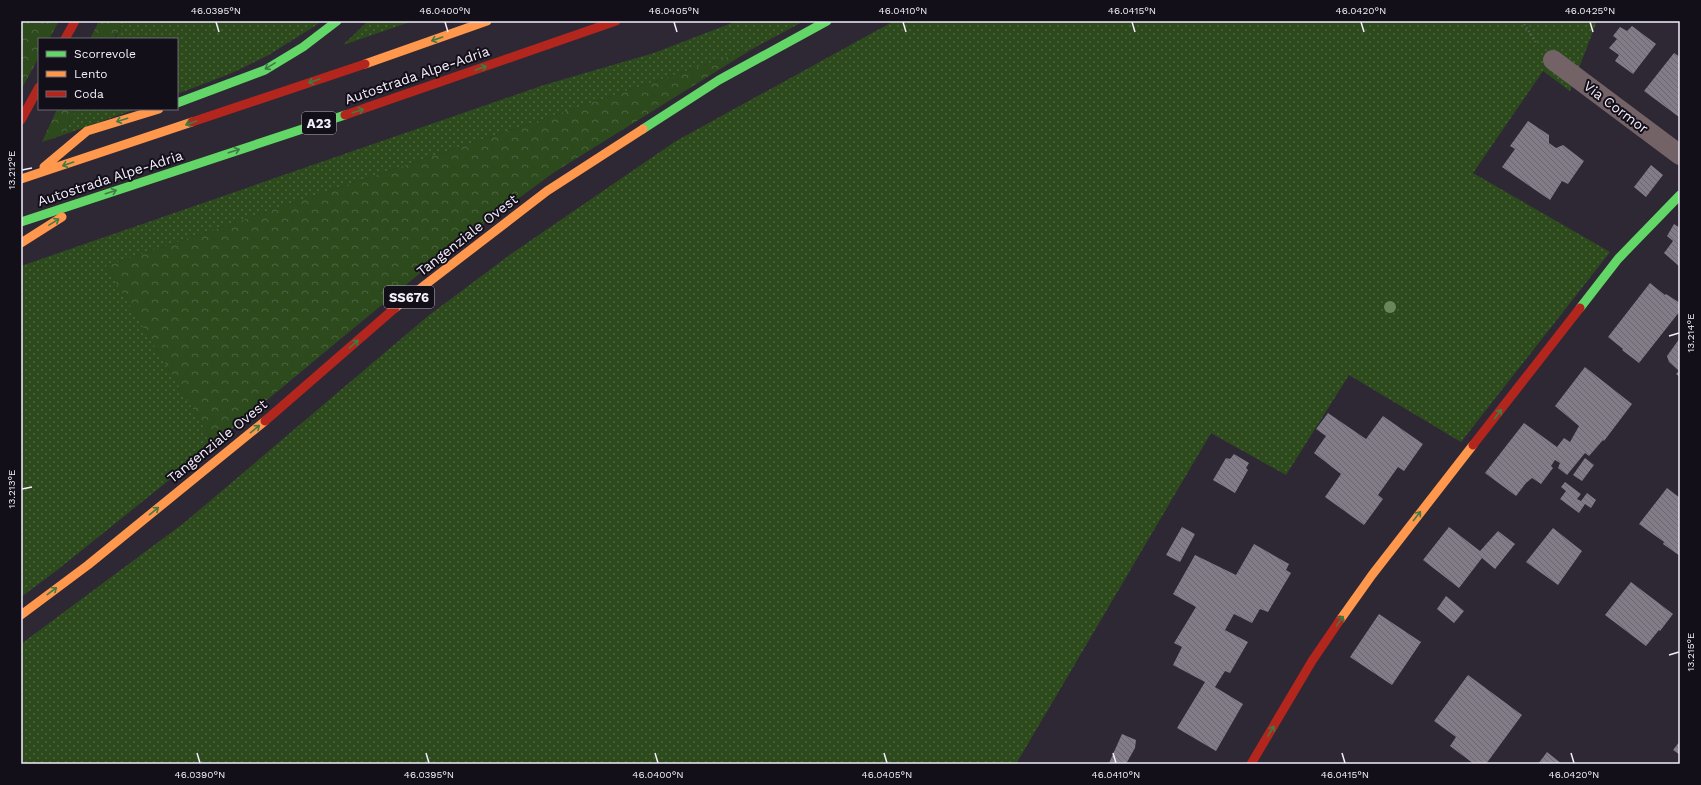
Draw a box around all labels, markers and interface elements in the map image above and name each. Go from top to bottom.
text: 46.0395°N [191,5,241,16]
text: 46.0400°N [419,5,471,16]
text: 46.0405°N [649,5,699,16]
text: 46.0410°N [879,5,927,16]
text: 46.0415°N [1108,5,1156,16]
text: 46.0420°N [1336,5,1386,16]
text: 46.0425°N [1565,5,1615,16]
one-way arrow [431,35,443,43]
legend [38,38,178,110]
street label: Autostrada Alpe-Adria [343,43,491,107]
text: Scorrevole [74,47,136,61]
one-way arrow [264,63,276,71]
one-way arrow [474,64,487,71]
text: Lento [74,67,108,81]
one-way arrow [308,78,321,85]
street label: Via Cormor [1581,78,1652,137]
text: Coda [74,87,104,101]
one-way arrow [352,106,364,114]
road number: A23 [302,112,336,134]
one-way arrow [116,117,128,125]
one-way arrow [185,119,197,127]
street label: Autostrada Alpe-Adria [35,147,185,209]
one-way arrow [228,147,241,154]
text: 13.212°E [6,151,17,189]
one-way arrow [61,161,74,168]
one-way arrow [104,188,117,195]
street label: Tangenziale Ovest [414,191,521,279]
one-way arrow [48,218,60,226]
road number: SS676 [384,286,434,308]
text: 13.214°E [1685,313,1696,353]
one-way arrow [348,340,359,349]
street label: Tangenziale Ovest [164,396,270,486]
one-way arrow [1493,409,1502,420]
one-way arrow [250,425,261,433]
text: 13.213°E [6,470,17,508]
one-way arrow [149,507,160,515]
one-way arrow [1413,511,1422,522]
one-way arrow [47,587,58,596]
one-way arrow [1336,615,1344,626]
text: 13.215°E [1685,633,1696,671]
one-way arrow [1267,725,1275,737]
text: 46.0390°N [175,769,225,780]
text: 46.0395°N [404,769,454,780]
text: 46.0400°N [632,769,684,780]
text: 46.0405°N [862,769,912,780]
text: 46.0410°N [1092,769,1140,780]
text: 46.0415°N [1321,769,1369,780]
text: 46.0420°N [1549,769,1599,780]

